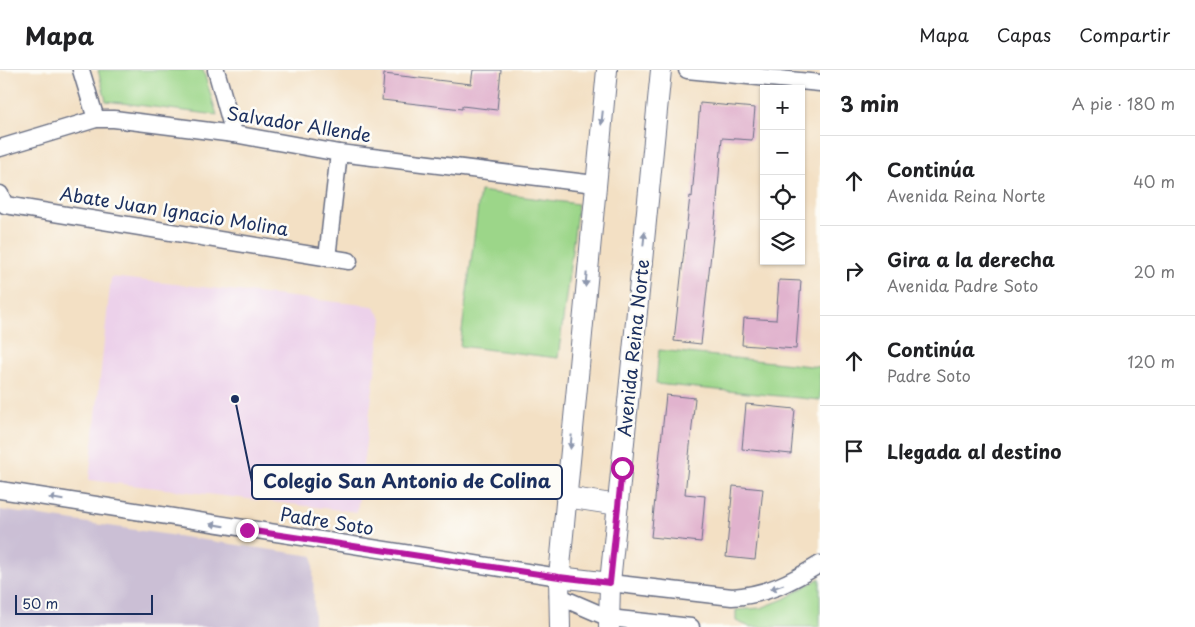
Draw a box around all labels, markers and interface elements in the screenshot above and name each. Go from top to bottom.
text: Mapa [25,17,94,53]
text: Mapa [919,21,969,48]
text: Capas [997,21,1051,48]
text: Compartir [1079,21,1170,48]
map controls [760,85,805,265]
button: + [760,85,805,130]
text: 3 min [840,87,899,119]
text: A pie · 180 m [1072,91,1175,115]
street label: Salvador Allende [225,99,373,148]
one-way arrow [598,111,606,127]
button: − [760,130,805,175]
text: Continúa [887,155,975,183]
icon: ahead [840,167,868,195]
text: 40 m [1133,169,1175,193]
button: locate [760,175,805,220]
street label: Abate Juan Ignacio Molina [58,179,291,242]
text: Avenida Reina Norte [887,183,1045,207]
button: layers [760,220,805,265]
one-way arrow [641,230,649,246]
text: Gira a la derecha [887,245,1055,273]
icon: right [840,257,868,285]
street label: Avenida Reina Norte [610,258,655,438]
text: 20 m [1134,259,1175,283]
one-way arrow [582,273,590,289]
text: Avenida Padre Soto [887,273,1038,297]
text: Continúa [887,335,975,363]
icon: ahead [840,347,868,375]
text: 120 m [1128,349,1175,373]
text: Padre Soto [887,363,971,387]
one-way arrow [567,434,575,450]
icon: arrive [840,437,868,465]
text: Llegada al destino [887,437,1061,465]
route start [611,457,634,480]
callout: Colegio San Antonio de Colina [252,465,562,499]
text: Colegio San Antonio de Colina [263,466,551,494]
one-way arrow [48,495,64,503]
street label: Padre Soto [279,500,376,541]
route end [236,519,259,542]
one-way arrow [208,521,224,529]
one-way arrow [769,583,784,591]
scale bar [15,592,152,615]
text: 50 m [22,593,58,614]

